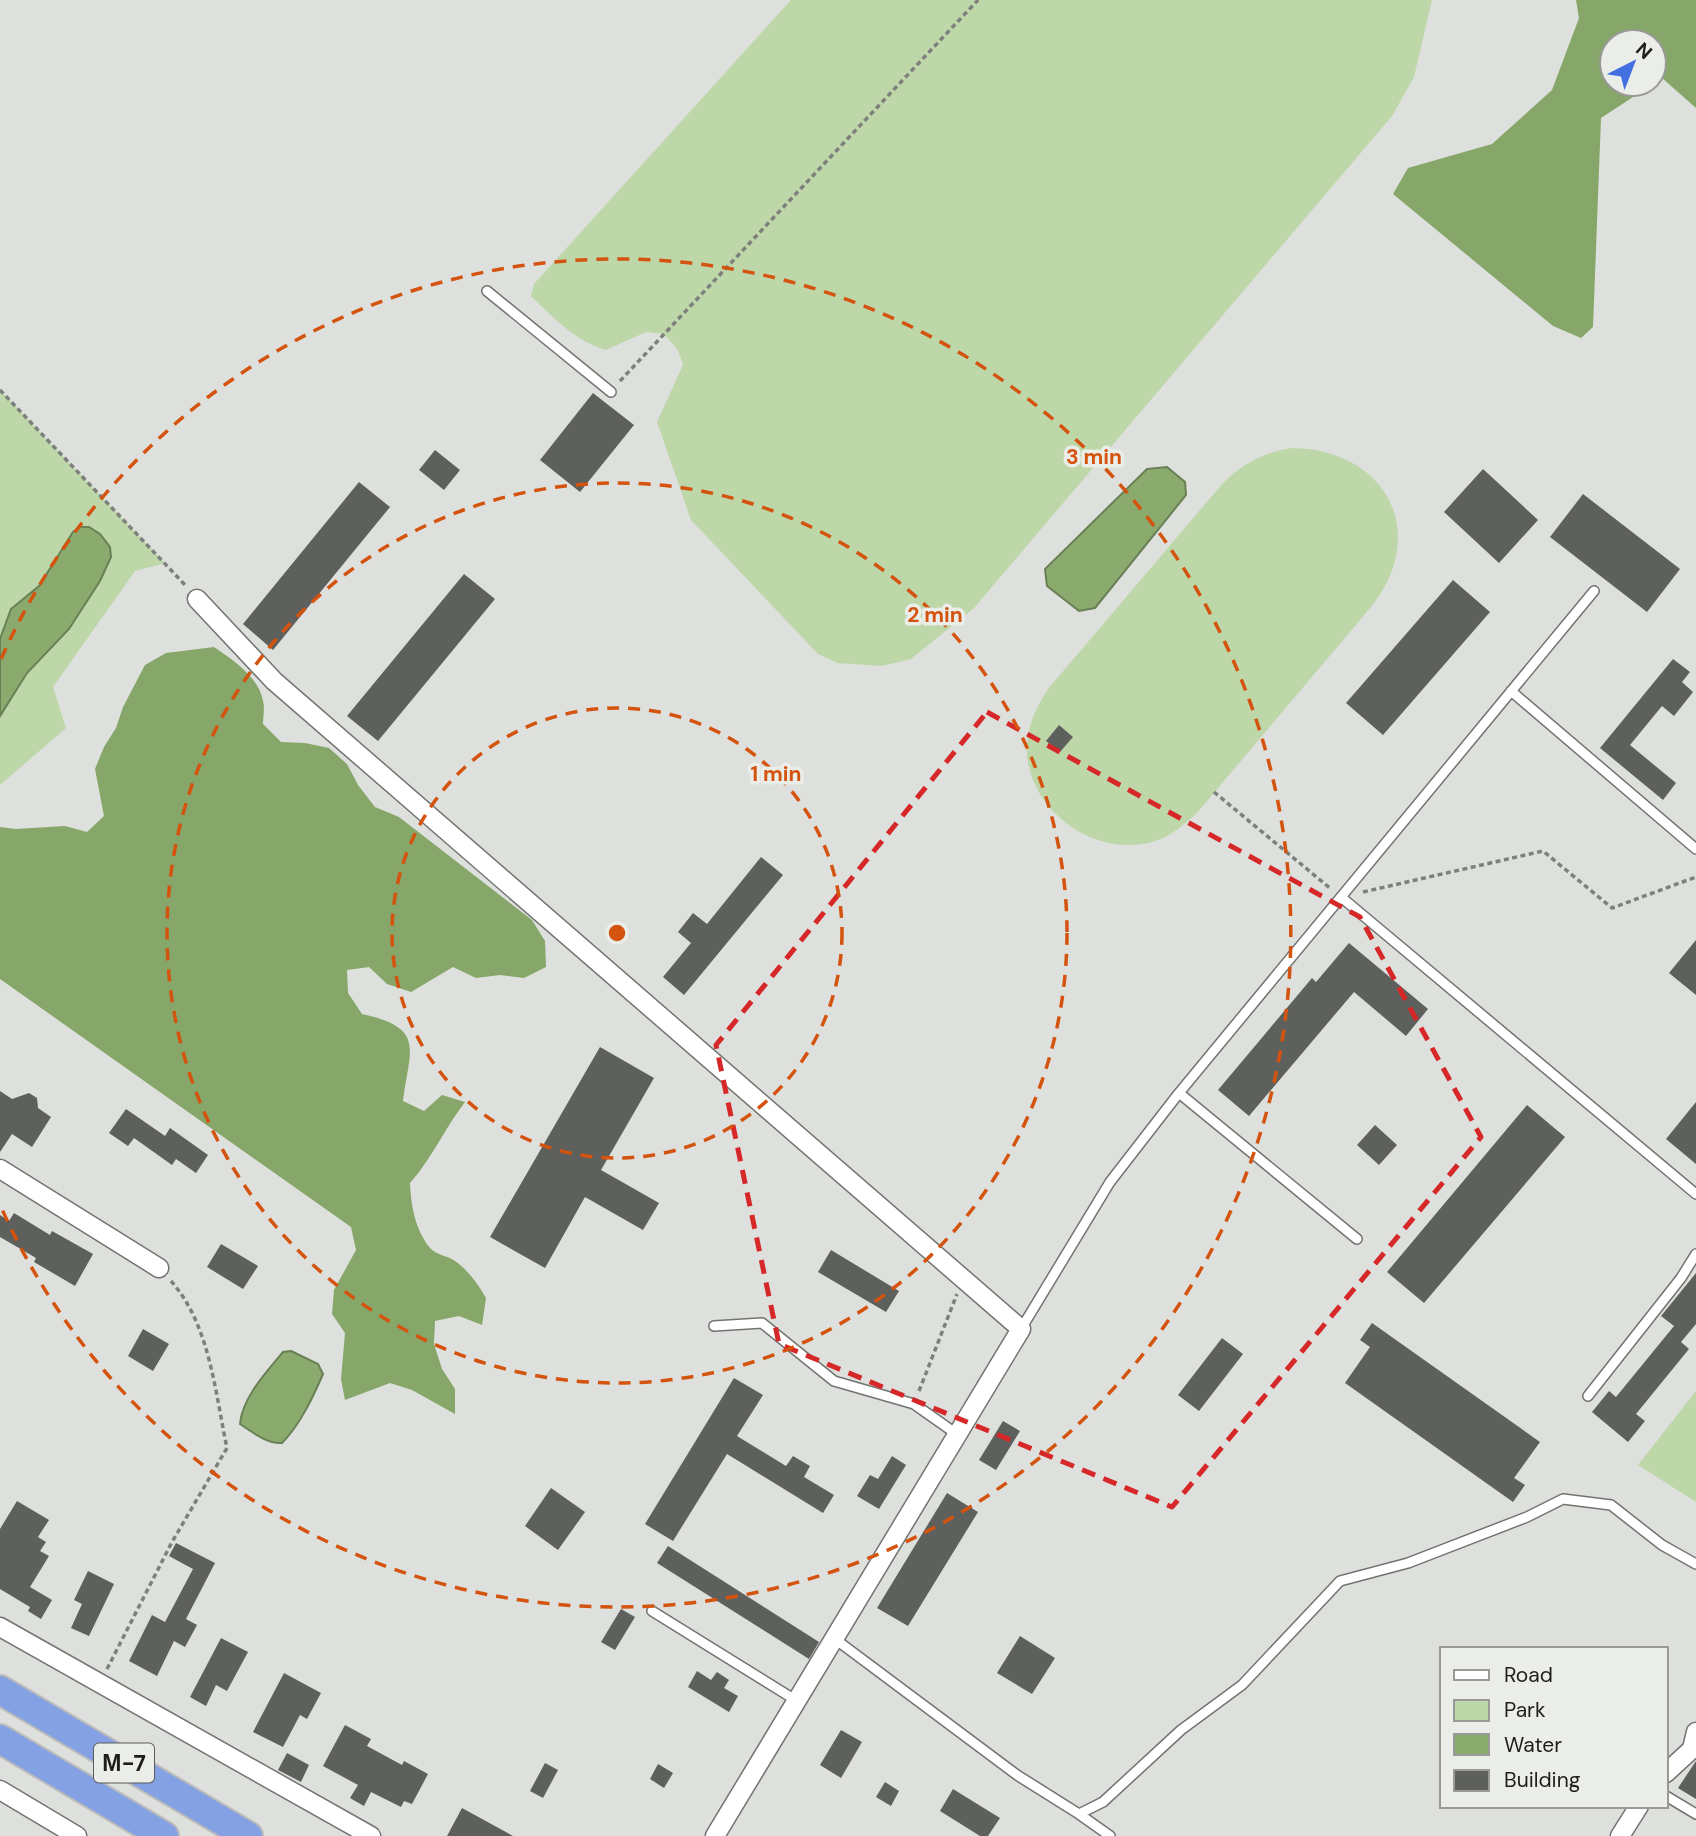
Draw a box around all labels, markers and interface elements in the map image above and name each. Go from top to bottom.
north arrow [1598,28,1668,98]
text: N [1631,37,1658,65]
text: 3 min [1066,443,1122,471]
text: 2 min [907,601,963,629]
text: 1 min [750,760,802,788]
centre of rings [605,921,629,945]
legend [1440,1647,1668,1808]
text: Road [1504,1661,1553,1689]
text: Park [1504,1696,1546,1724]
text: Water [1504,1731,1562,1759]
road number: М-7 [94,1744,154,1782]
text: Building [1504,1766,1581,1794]

